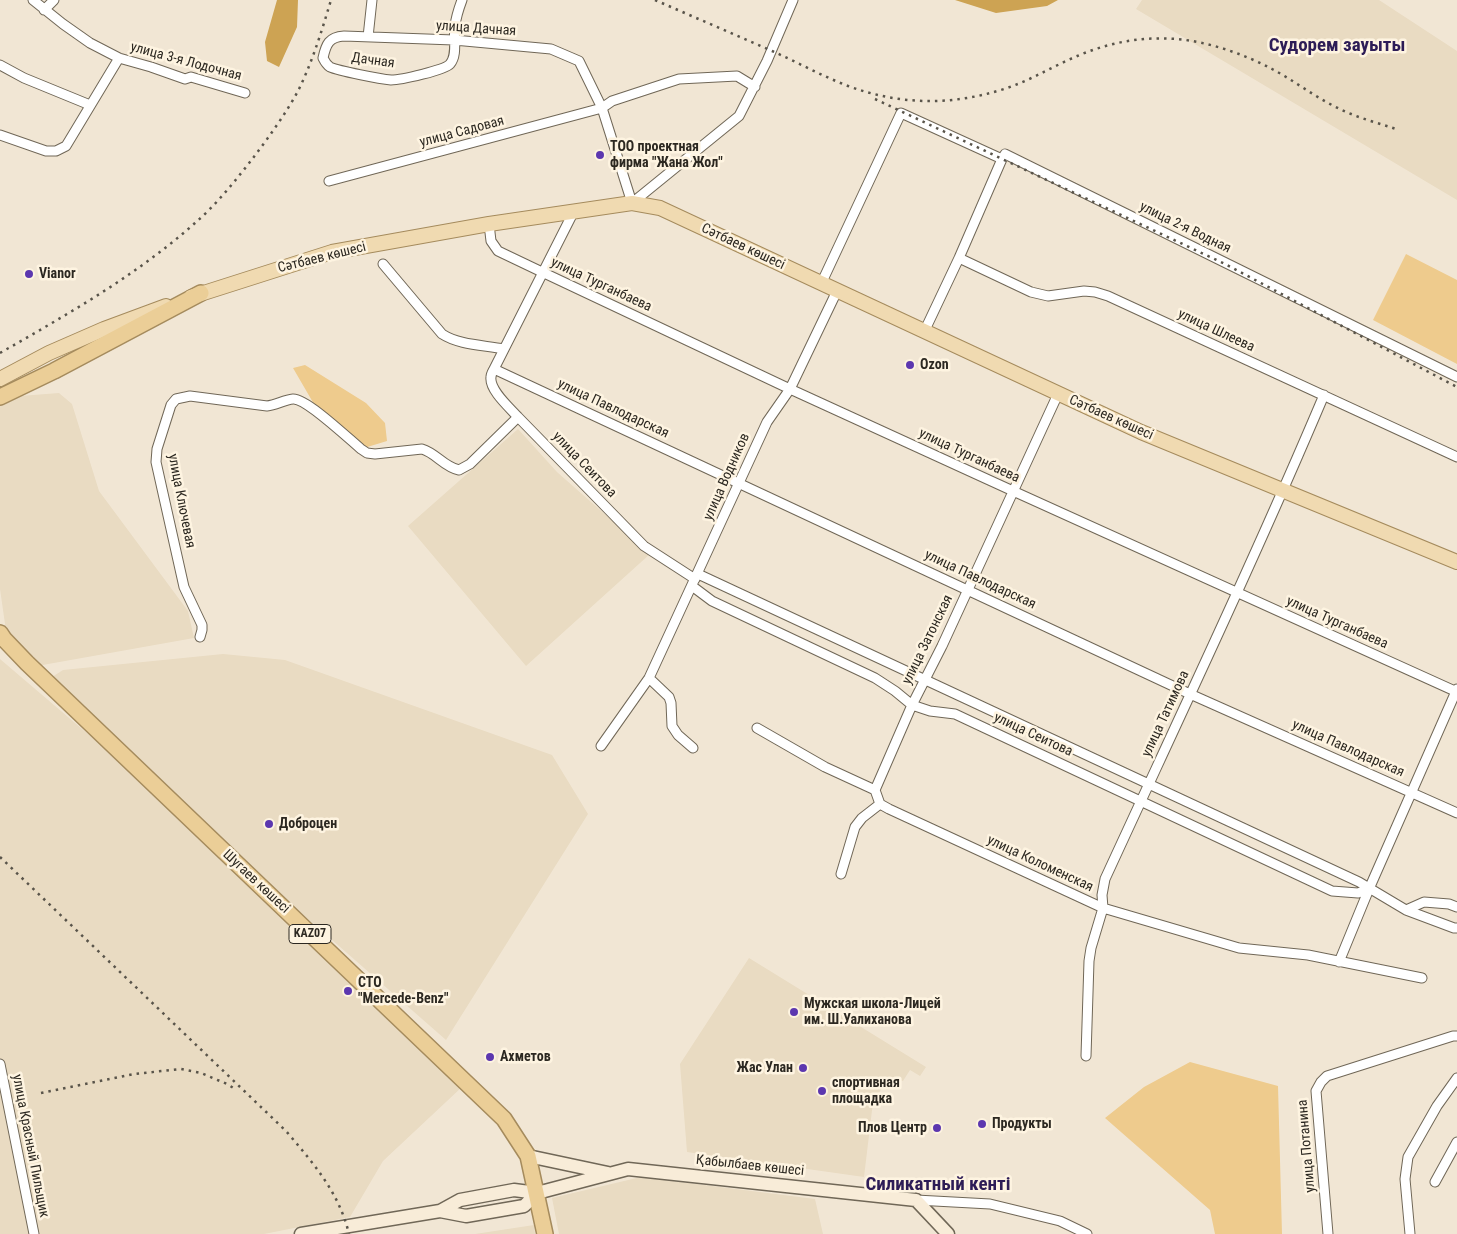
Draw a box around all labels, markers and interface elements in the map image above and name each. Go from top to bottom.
street label: улица Дачная [435,18,517,40]
district label: Судорем зауыты [1269,35,1405,57]
street label: улица 3-я Лодочная [129,39,243,85]
street label: Дачная [350,50,396,72]
street label: улица Садовая [418,113,506,151]
place label: ТОО проектная фирма "Жана Жол" [610,139,723,172]
marker: ТОО проектная фирма "Жана Жол" [594,149,606,161]
street label: улица 2-я Водная [1137,199,1233,257]
street label: Сәтбаев көшесі [699,220,787,274]
street label: Сәтбаев көшесі [276,239,368,277]
street label: улица Турганбаева [548,254,654,316]
place label: Vianor [39,266,76,282]
marker: Vianor [23,268,35,280]
street label: улица Шлеева [1175,306,1257,356]
place label: Ozon [920,357,949,373]
marker: Ozon [904,359,916,371]
street label: улица Павлодарская [555,376,671,442]
street label: Сәтбаев көшесі [1066,392,1156,444]
street label: улица Турганбаева [916,425,1022,487]
street label: улица Сеитова [548,429,620,501]
street label: улица Водников [700,431,754,523]
street label: улица Ключевая [164,452,198,550]
street label: улица Павлодарская [922,547,1038,613]
street label: улица Затонская [899,593,957,687]
street label: улица Турганбаева [1284,593,1390,653]
street label: улица Татимова [1139,668,1193,760]
street label: улица Сеитова [991,709,1075,761]
street label: улица Павлодарская [1289,717,1407,781]
place label: Доброцен [279,816,337,832]
marker: Доброцен [263,818,275,830]
street label: улица Коломенская [984,832,1096,896]
street label: Шугаев көшесі [219,847,293,917]
road number: KAZ07 [289,924,331,944]
place label: СТО "Mercede-Benz" [358,975,448,1008]
marker: СТО "Mercede-Benz" [342,985,354,997]
place label: Мужская школа-Лицей им. Ш.Уалиханова [804,996,941,1028]
marker: Мужская школа-Лицей им. Ш.Уалиханова [788,1006,800,1018]
place label: Ахметов [500,1049,551,1065]
marker: Ахметов [484,1051,496,1063]
place label: Жас Улан [737,1060,793,1076]
marker: Жас Улан [797,1062,809,1074]
street label: улица Красный Пильщик [8,1073,52,1219]
place label: спортивная площадка [832,1075,900,1108]
marker: спортивная площадка [816,1085,828,1097]
street label: улица Потанина [1295,1099,1319,1193]
place label: Продукты [992,1116,1052,1132]
marker: Продукты [976,1118,988,1130]
place label: Плов Центр [858,1120,927,1136]
marker: Плов Центр [931,1122,943,1134]
street label: Қабылбаев көшесі [695,1152,805,1180]
district label: Силикатный кенті [866,1174,1010,1196]

